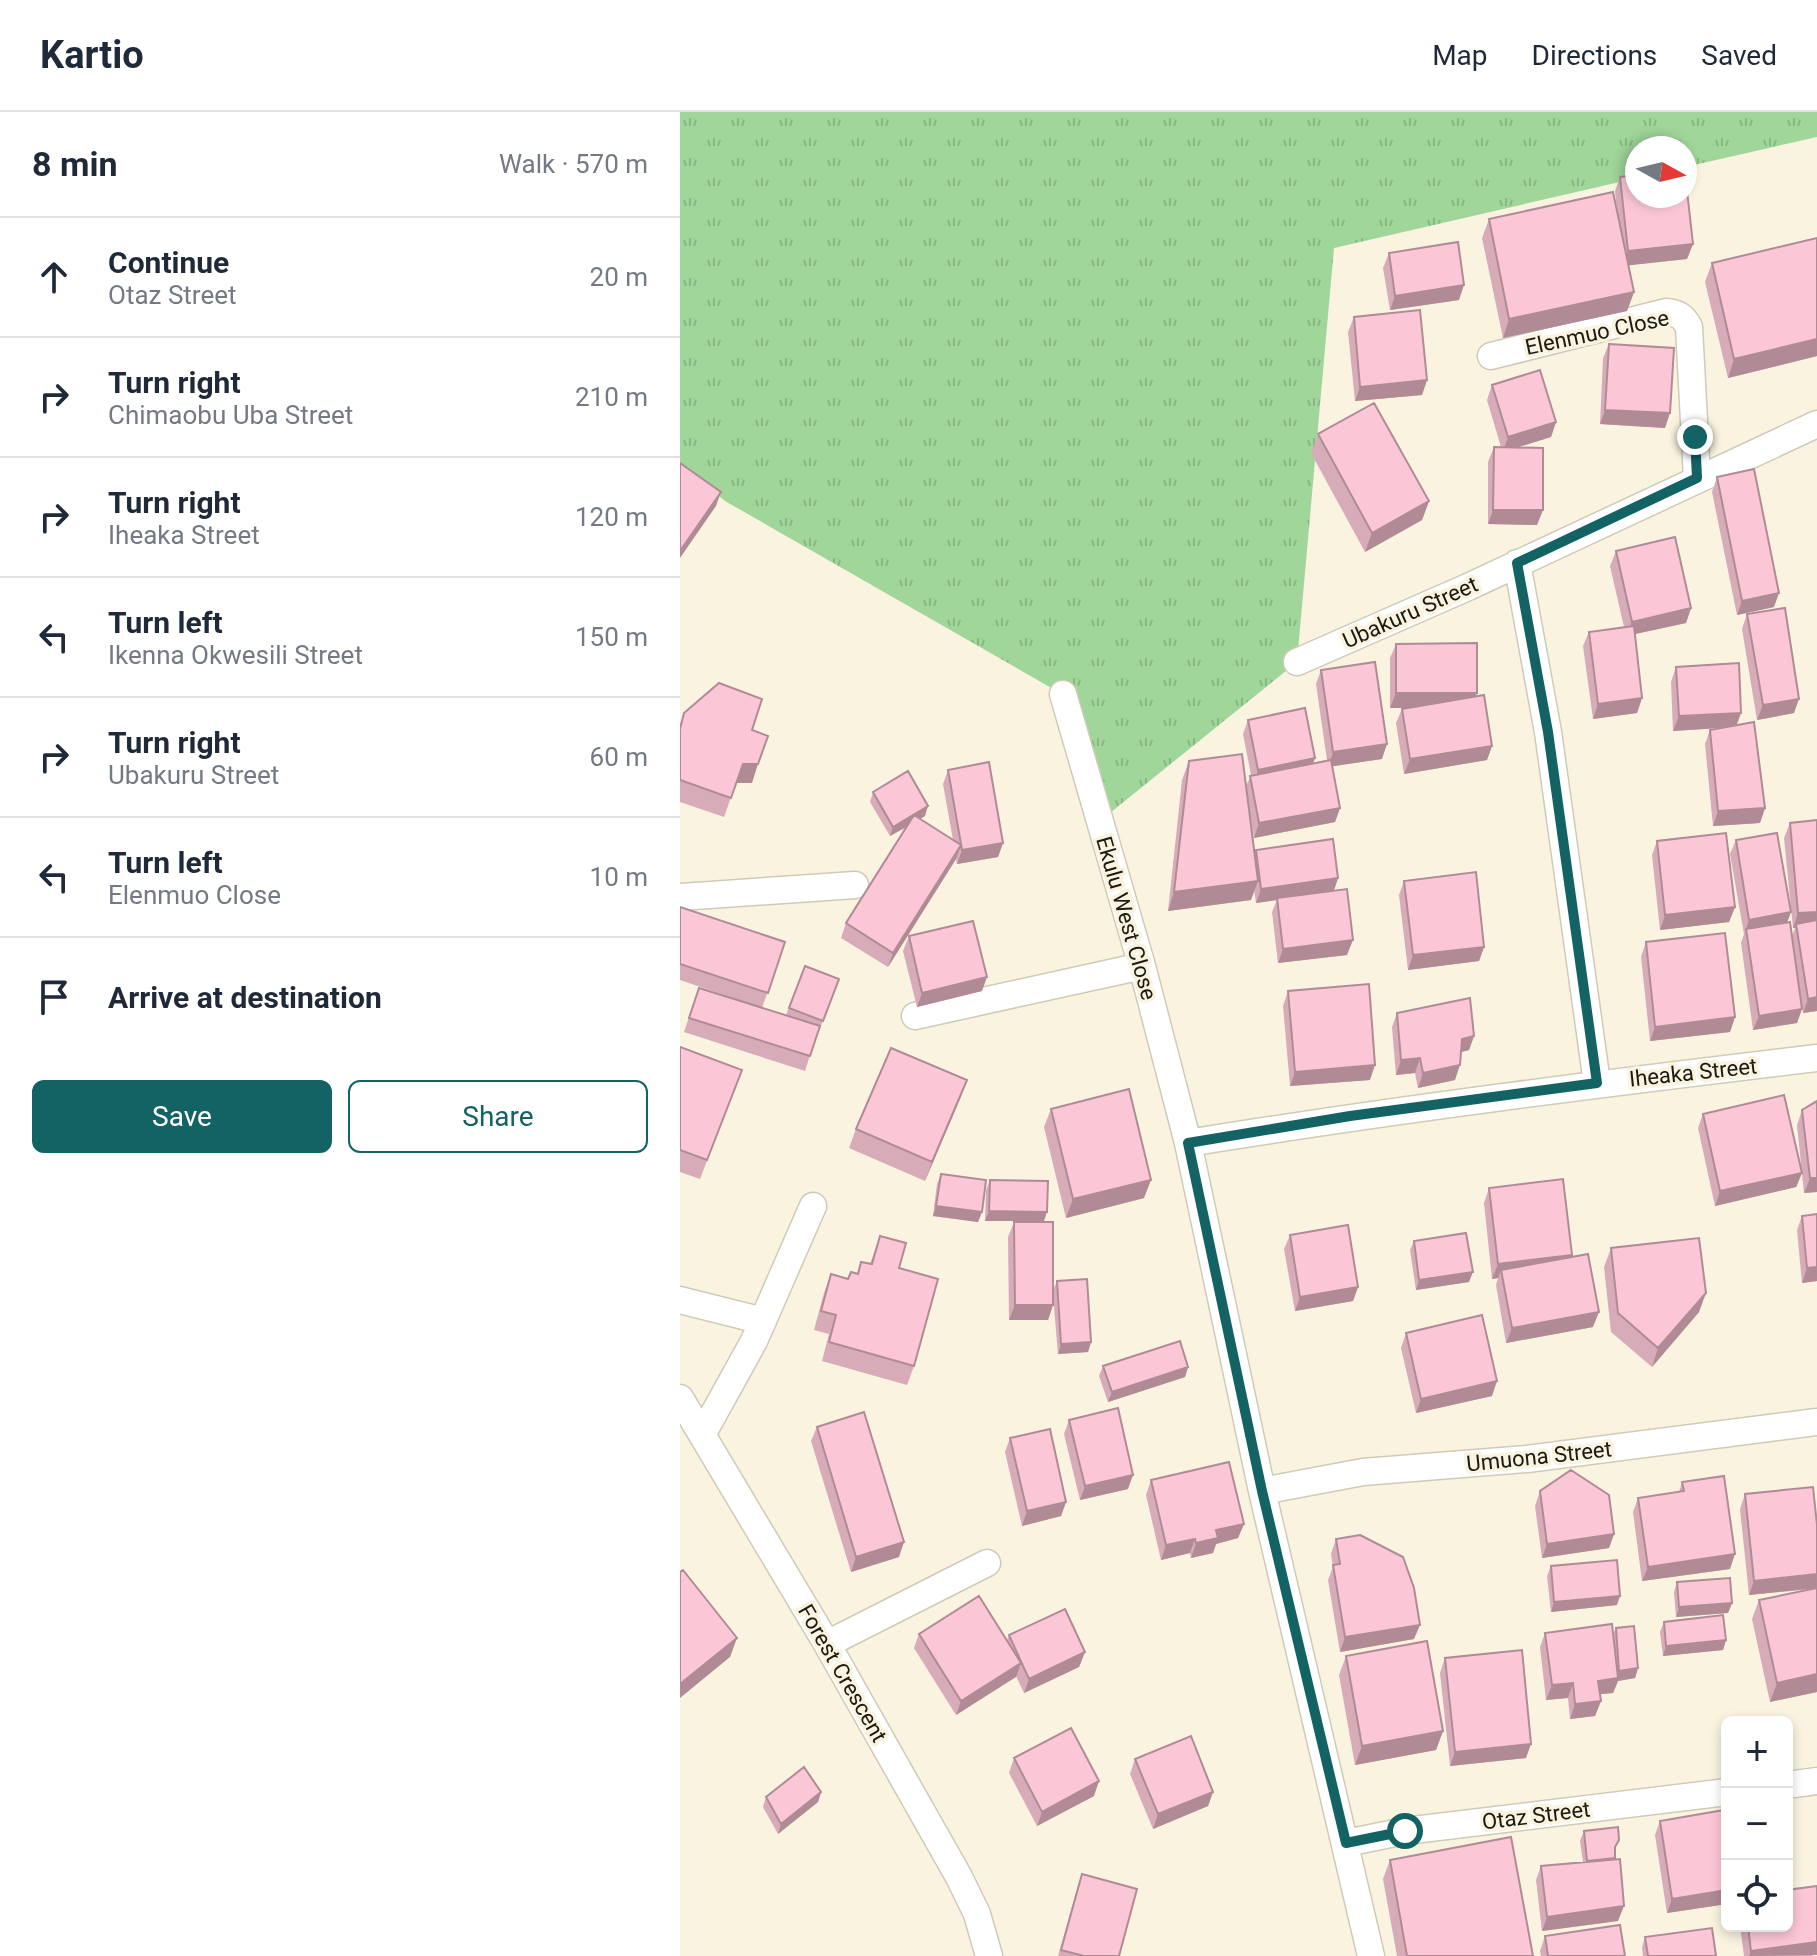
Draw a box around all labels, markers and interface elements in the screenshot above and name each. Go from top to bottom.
text: Kartio [40,33,144,77]
text: Map [1432,39,1488,72]
text: Directions [1532,39,1657,72]
text: Saved [1701,39,1777,72]
north arrow [1625,136,1697,208]
text: 8 min [32,144,117,184]
text: Walk · 570 m [499,149,648,179]
text: Continue [108,245,229,280]
icon: ahead [32,255,76,299]
text: 20 m [590,262,648,292]
text: Otaz Street [108,280,236,310]
street label: Elenmuo Close [1523,305,1671,360]
text: Turn right [108,365,241,400]
icon: right [32,375,76,419]
text: 210 m [575,382,648,412]
text: Chimaobu Uba Street [108,400,353,430]
route end [1677,419,1713,455]
text: Turn right [108,485,241,520]
icon: right [32,495,76,539]
text: 120 m [575,502,648,532]
text: Iheaka Street [108,520,260,550]
street label: Ubakuru Street [1339,572,1481,653]
text: Turn left [108,605,223,640]
icon: left [32,615,76,659]
text: 150 m [575,622,648,652]
text: Ikenna Okwesili Street [108,640,363,670]
text: Turn right [108,725,241,760]
icon: right [32,735,76,779]
text: 60 m [590,742,648,772]
text: Ubakuru Street [108,760,279,790]
street label: Ekulu West Close [1091,834,1162,1003]
text: Turn left [108,845,223,880]
icon: left [32,855,76,899]
text: 10 m [590,862,648,892]
text: Elenmuo Close [108,880,281,910]
icon: arrive [32,975,76,1019]
text: Arrive at destination [108,980,382,1015]
street label: Iheaka Street [1628,1053,1758,1092]
button: Save [32,1080,332,1153]
button: Share [348,1080,648,1153]
street label: Umuona Street [1465,1436,1613,1477]
street label: Forest Crescent [793,1600,892,1746]
map controls [1721,1716,1793,1932]
button: + [1721,1716,1793,1788]
button: − [1721,1788,1793,1860]
street label: Otaz Street [1481,1796,1592,1835]
route start [1387,1813,1423,1849]
button: locate [1721,1860,1793,1932]

